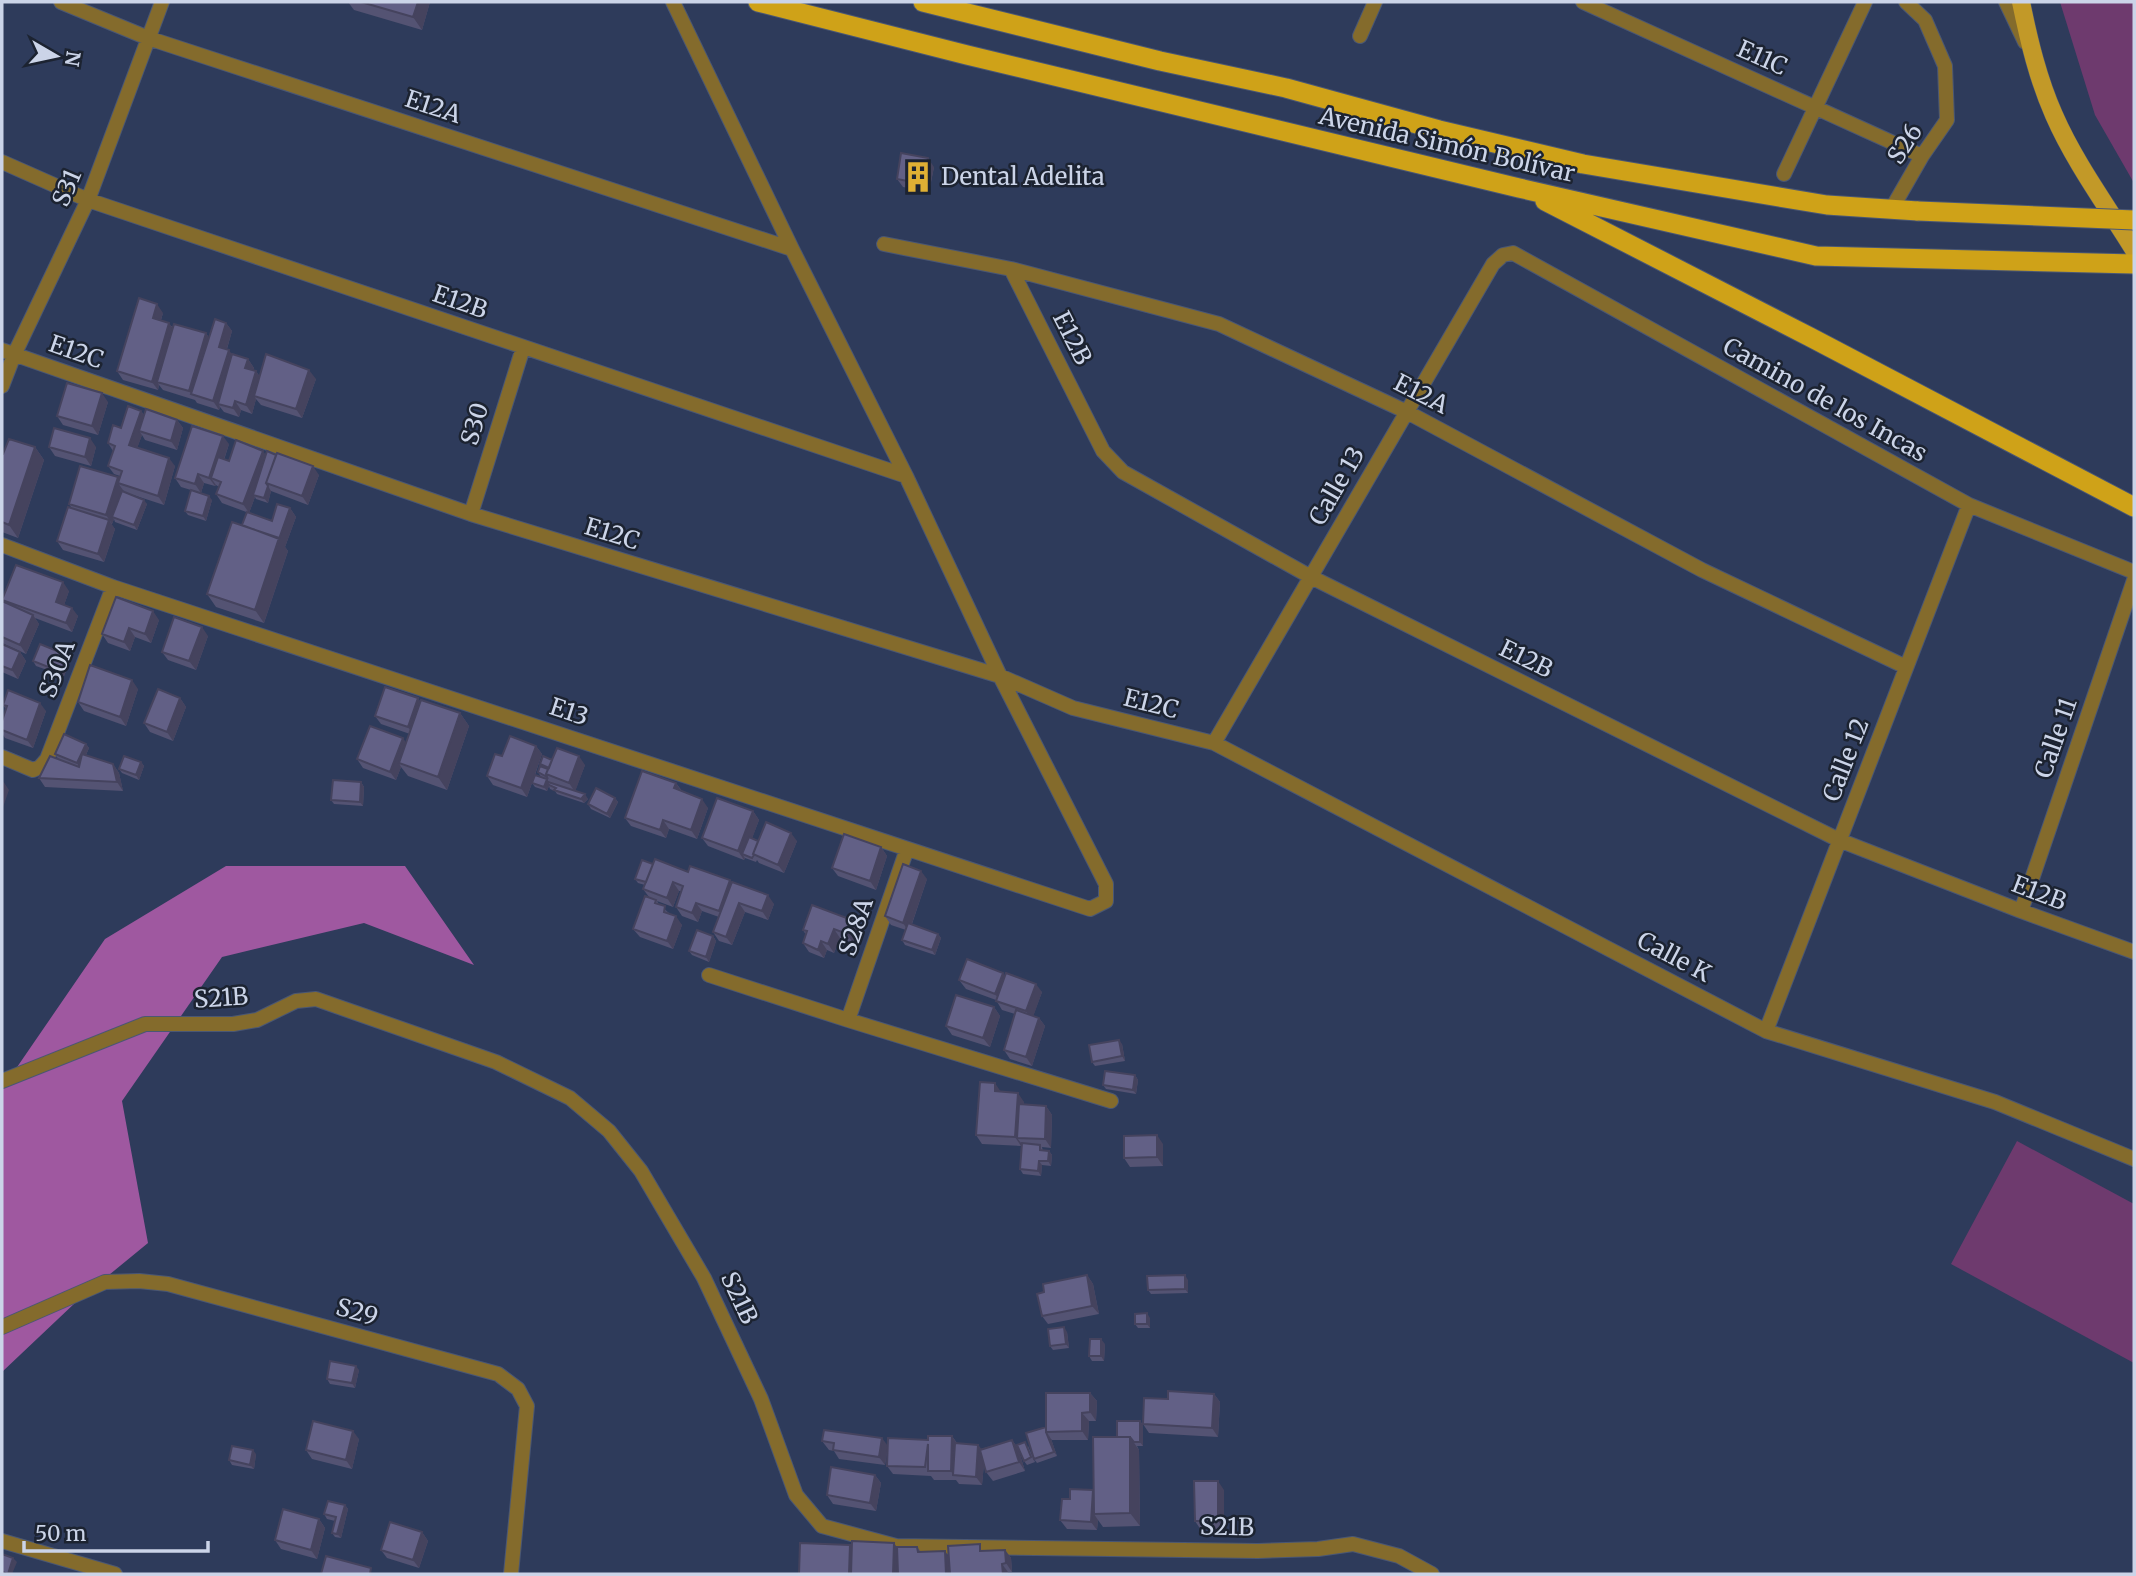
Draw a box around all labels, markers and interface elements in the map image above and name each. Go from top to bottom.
north arrow [21,21,91,91]
street label: E11C [1733,33,1792,82]
text: N [60,49,86,68]
street label: E12A [401,83,466,130]
street label: Avenida Simón Bolívar [1315,100,1578,189]
street label: S26 [1880,118,1929,170]
building icon: Dental Adelita [901,160,935,194]
place label: Dental Adelita [941,161,1105,192]
street label: S31 [45,164,88,211]
street label: E12B [429,278,492,325]
street label: E12B [1046,306,1099,370]
street label: E12C [45,328,107,375]
street label: Camino de los Incas [1718,331,1933,469]
street label: E12A [1389,367,1455,421]
street label: S30 [453,399,496,449]
street label: Calle 13 [1302,441,1371,531]
street label: E12C [581,511,643,556]
street label: E12B [1494,632,1558,685]
street label: S30A [31,635,82,702]
street label: E12C [1120,682,1182,725]
street label: E13 [546,691,593,732]
street label: Calle 11 [2027,693,2084,782]
street label: Calle 12 [1816,714,1876,806]
street label: E12B [2008,868,2071,917]
street label: S28A [831,893,880,960]
street label: Calle K [1632,924,1717,989]
street label: S21B [193,980,249,1015]
street label: S21B [714,1267,765,1329]
street label: S29 [333,1291,382,1332]
scale bar [24,1510,208,1554]
street label: S21B [1200,1511,1254,1542]
text: 50 m [35,1520,86,1547]

